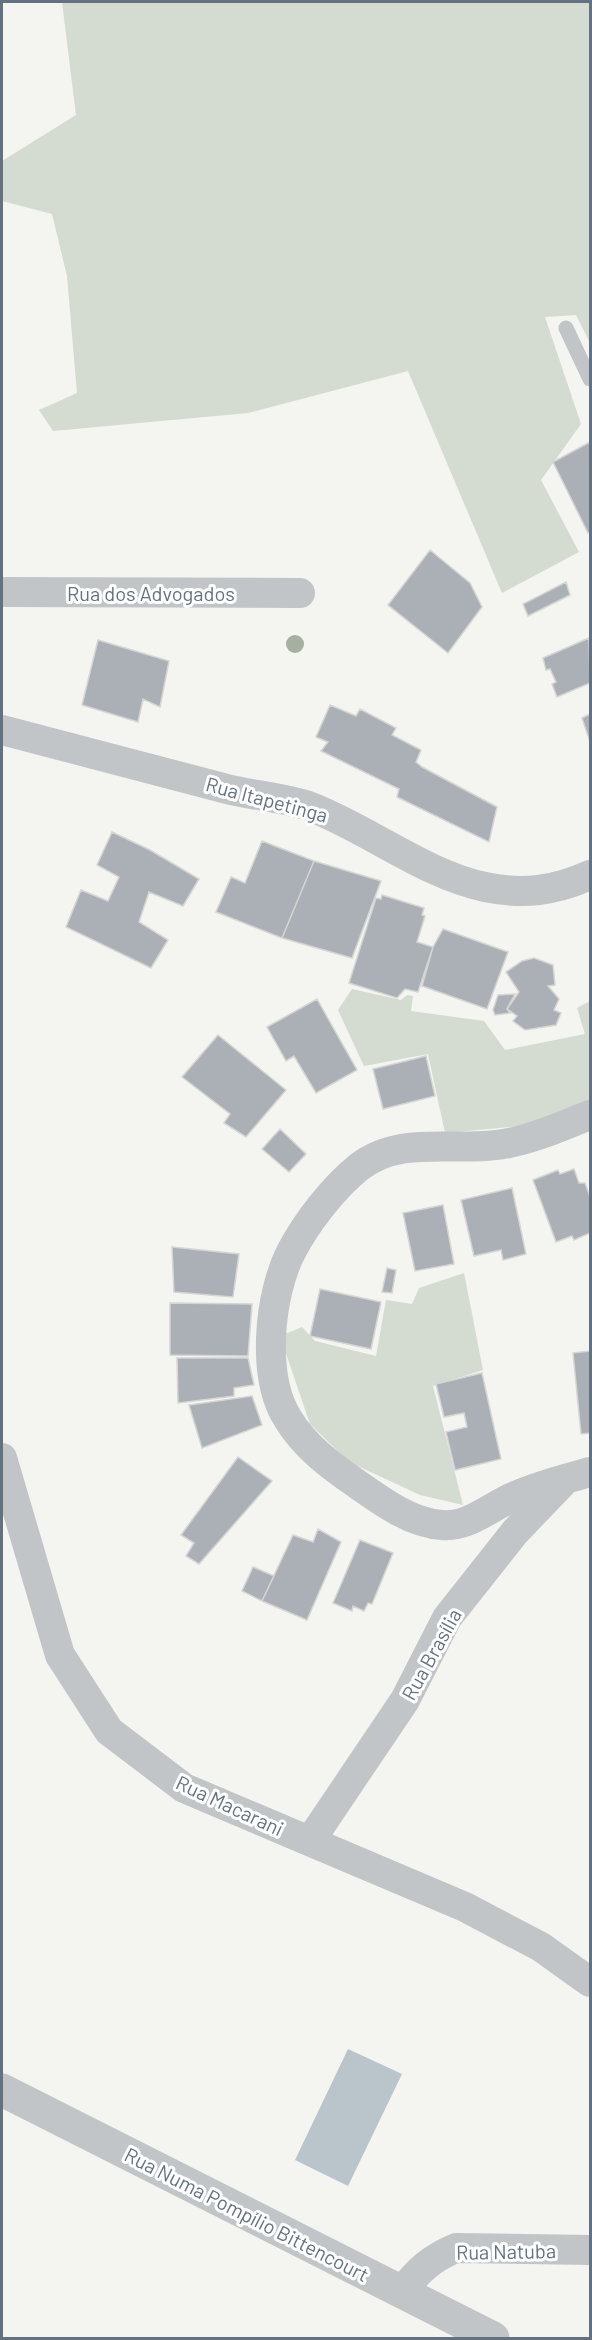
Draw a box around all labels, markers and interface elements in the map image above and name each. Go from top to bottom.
street label: Rua dos Advogados [67,581,235,605]
street label: Rua Itapetinga [203,771,331,827]
street label: Rua Brasília [396,1604,466,1704]
street label: Rua Macarani [173,1770,287,1840]
street label: Rua Numa Pompílio Bittencourt [121,2142,373,2286]
street label: Rua Natuba [456,2238,556,2264]

